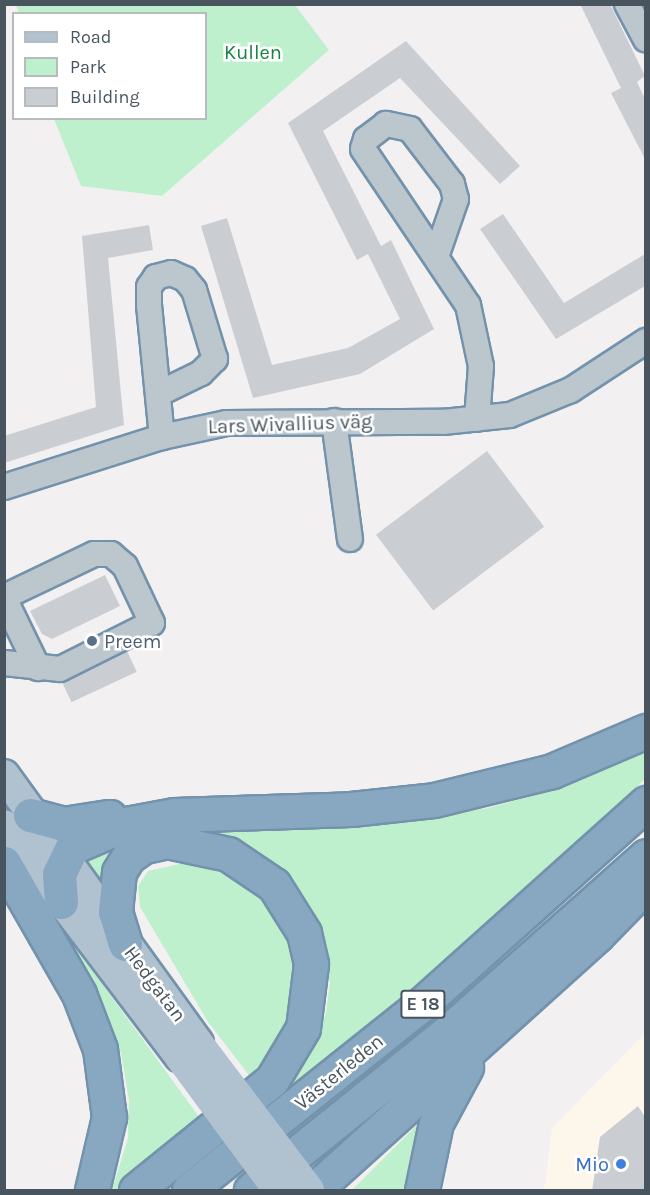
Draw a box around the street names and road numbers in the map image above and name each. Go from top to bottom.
street label: Lars Wivallius väg [207,409,373,439]
street label: Hedgatan [119,941,191,1027]
road number: E 18 [399,989,447,1019]
street label: Västerleden [290,1029,388,1115]

